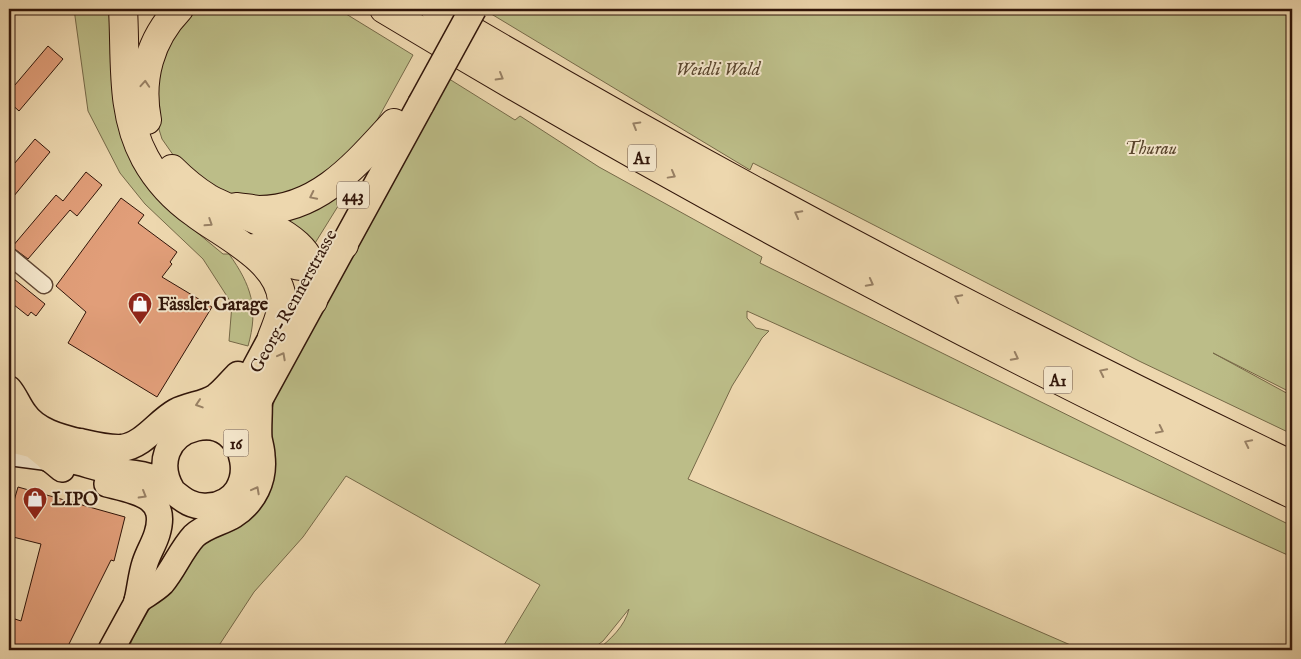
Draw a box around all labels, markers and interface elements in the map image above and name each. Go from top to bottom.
park label: Weidli Wald [676,59,762,82]
one-way arrow [495,71,504,81]
one-way arrow [139,80,150,88]
one-way arrow [632,121,641,131]
park label: Thurau [1125,138,1177,161]
road number: A1 [628,144,656,172]
one-way arrow [666,168,675,178]
road number: 443 [337,182,369,208]
one-way arrow [309,190,318,201]
one-way arrow [794,210,803,220]
one-way arrow [204,217,213,226]
street label: Georg-Rennerstrasse [245,226,343,378]
one-way arrow [865,277,874,287]
shop icon: Fässler Garage [127,291,153,325]
place label: Fässler Garage [158,294,269,317]
one-way arrow [954,294,963,304]
one-way arrow [1010,351,1019,361]
one-way arrow [276,353,286,362]
road number: A1 [1044,366,1072,394]
one-way arrow [1099,368,1108,378]
one-way arrow [195,398,204,408]
one-way arrow [1155,424,1164,434]
road number: 16 [224,429,248,456]
one-way arrow [1244,439,1253,450]
shop icon: LIPO [22,486,48,520]
one-way arrow [250,487,260,496]
place label: LIPO [52,489,98,512]
one-way arrow [138,489,147,499]

